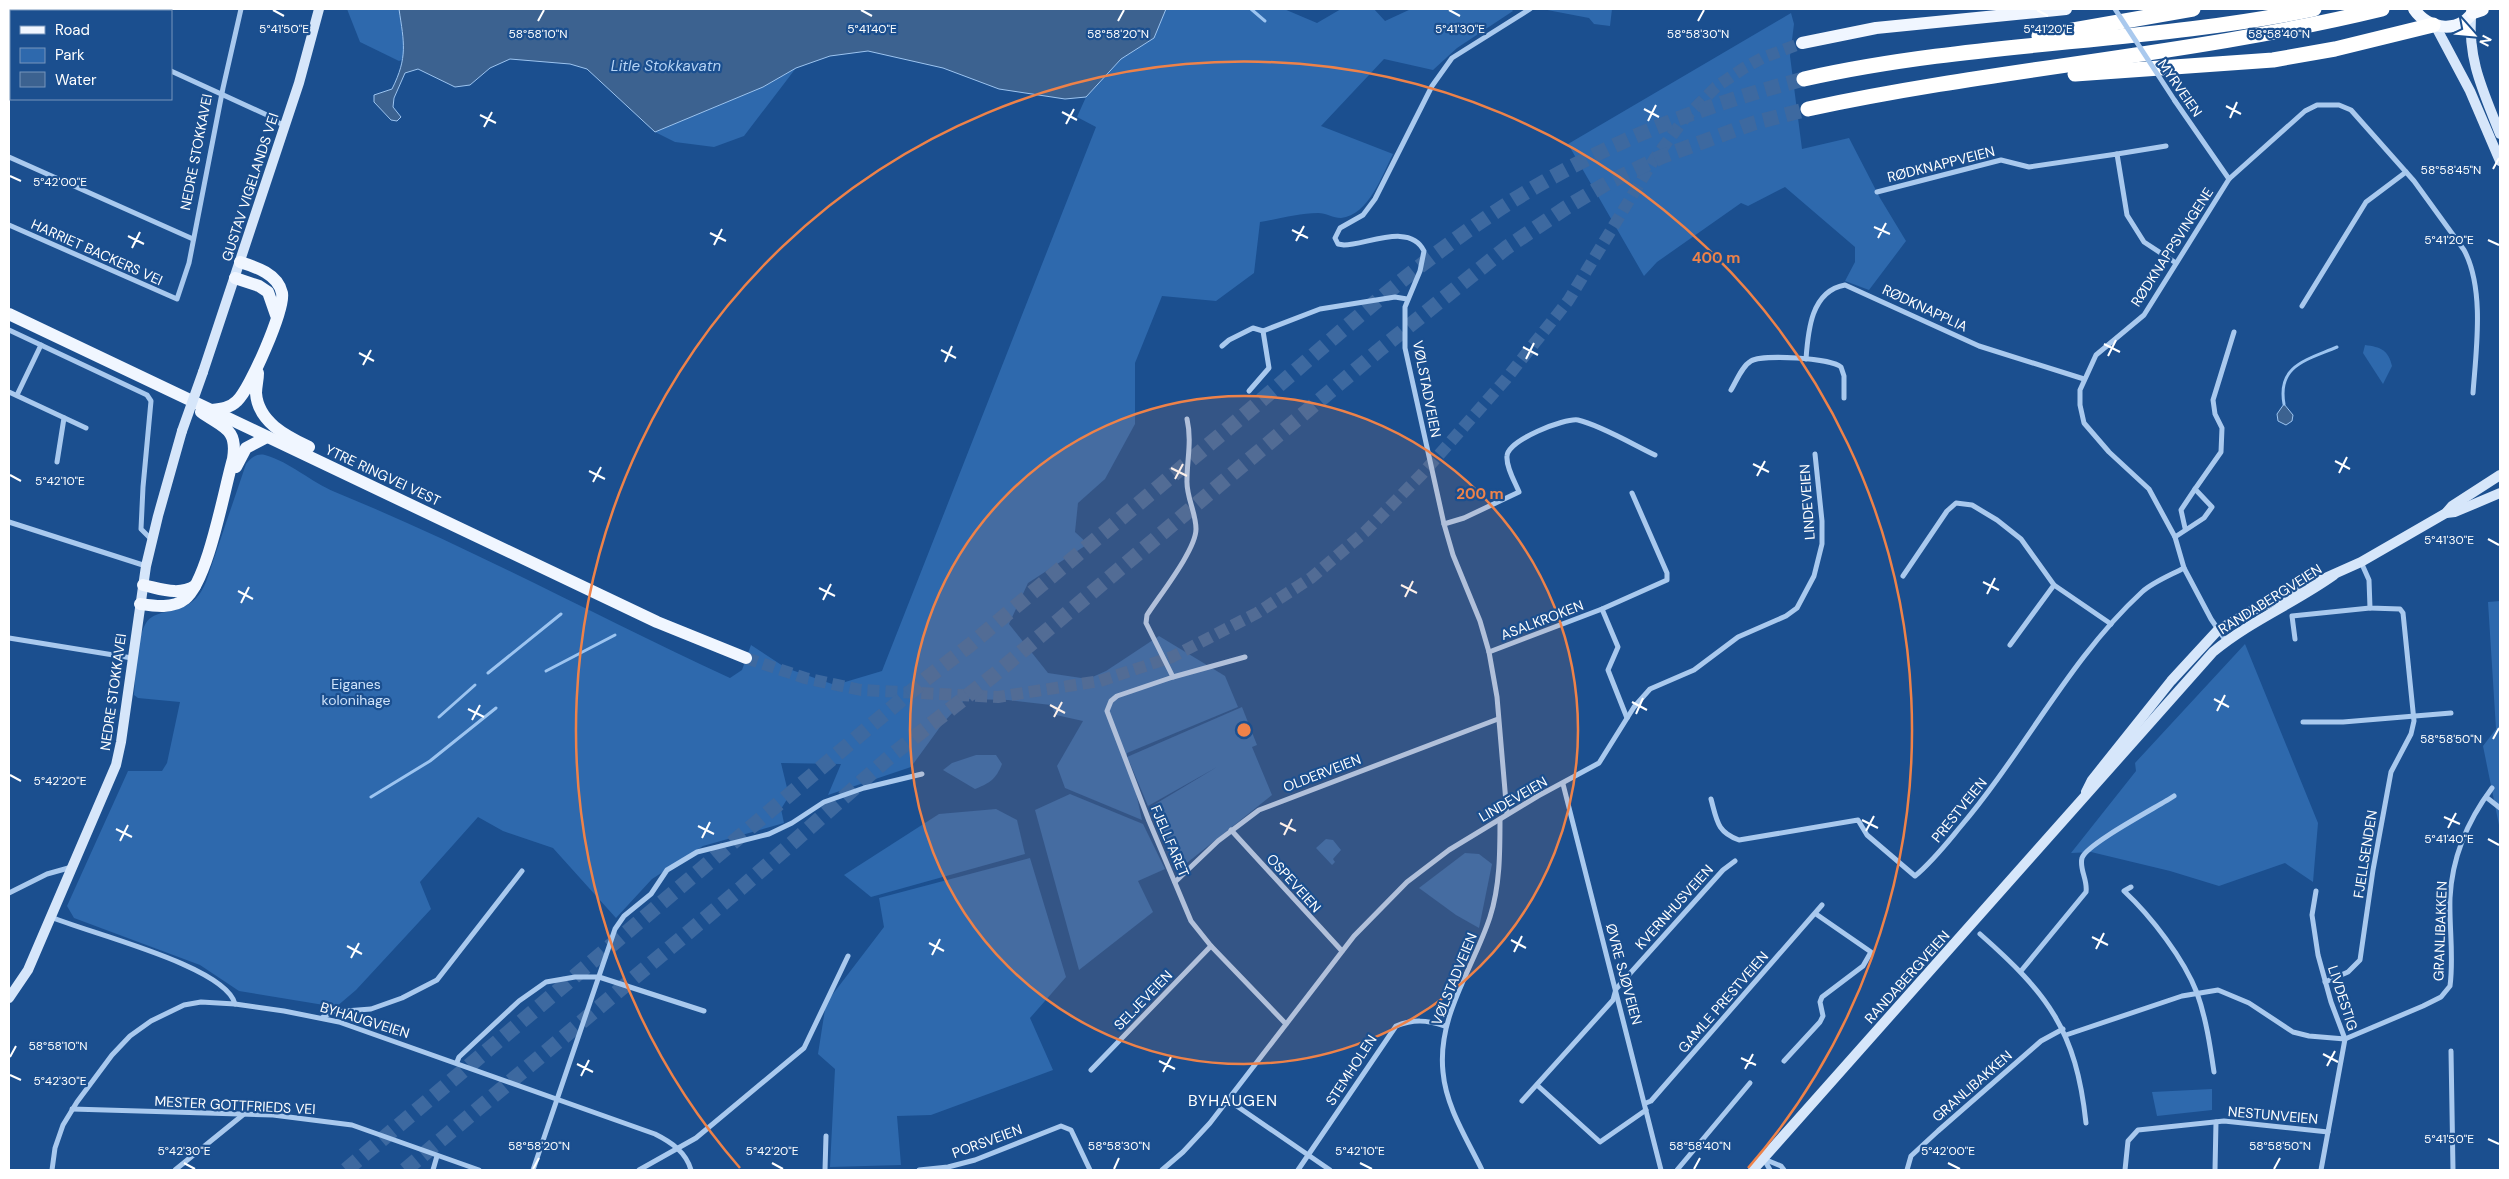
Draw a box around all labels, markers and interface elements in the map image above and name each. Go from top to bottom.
legend [10,10,172,100]
north arrow [2449,10,2499,60]
text: Road [55,20,90,40]
text: 5°41'50"E [259,21,309,37]
text: 5°41'40"E [847,21,897,37]
text: 5°41'30"E [1435,21,1485,37]
text: 5°41'20"E [2023,21,2073,37]
text: 58°58'10"N [509,26,568,42]
text: 58°58'20"N [1087,26,1149,42]
text: 58°58'30"N [1667,26,1729,42]
text: 58°58'40"N [2248,26,2310,42]
text: N [2475,32,2496,50]
text: Park [55,45,85,65]
water label: Litle Stokkavatn [611,56,722,76]
street label: MYRVEIEN [2154,56,2206,120]
text: Water [55,70,97,90]
street label: NEDRE STOKKAVEI [176,92,216,212]
street label: GUSTAV VIGELANDS VEI [217,111,283,263]
street label: RØDKNAPPVEIEN [1885,142,1997,186]
text: 58°58'45"N [2421,162,2481,178]
text: 5°42'00"E [33,174,87,190]
street label: RØDKNAPPSVINGENE [2127,184,2217,310]
street label: HARRIET BACKERS VEI [28,215,166,289]
text: 5°41'20"E [2424,232,2474,248]
text: 400 m [1692,248,1740,268]
street label: RØDKNAPPLIA [1879,280,1971,336]
street label: VØLSTADVEIEN [1409,339,1445,439]
street label: YTRE RINGVEI VEST [323,440,444,510]
street label: LINDEVEIEN [1795,463,1819,541]
text: 5°42'10"E [35,473,85,489]
text: 200 m [1456,484,1504,504]
text: 5°41'30"E [2424,532,2474,548]
street label: RANDABERGVEIEN [2215,560,2325,638]
street label: ASALKROKEN [1498,596,1586,644]
street label: NEDRE STOKKAVEI [96,632,130,752]
park label: Eiganes kolonihage [322,675,390,709]
centre of rings [1235,721,1253,739]
text: 58°58'50"N [2420,731,2482,747]
street label: OLDERVEIEN [1281,750,1363,796]
street label: LINDEVEIEN [1476,772,1550,826]
text: 5°42'20"E [34,773,87,789]
street label: PRESTVEIEN [1927,774,1991,846]
street label: FJELLFARET [1147,802,1193,880]
street label: FJELLSENDEN [2349,809,2381,899]
text: 5°41'40"E [2424,831,2474,847]
street label: OSPEVEIEN [1263,850,1325,916]
street label: KVERNHUSVEIEN [1631,861,1717,953]
street label: GRANLIBAKKEN [2429,881,2451,981]
street label: ØVRE SJØVEIEN [1602,921,1646,1027]
street label: RANDABERGVEIEN [1861,927,1953,1027]
street label: VØLSTADVEIEN [1427,930,1481,1028]
street label: GAMLE PRESTVEIEN [1674,947,1772,1057]
street label: LIVDESTIG [2324,963,2362,1033]
street label: SELJEVEIEN [1110,966,1176,1034]
street label: BYHAUGVEIEN [318,998,412,1042]
street label: STEMHOLEN [1321,1031,1381,1109]
text: 58°58'10"N [29,1038,88,1054]
street label: GRANLIBAKKEN [1928,1046,2016,1126]
text: 5°42'30"E [33,1073,87,1089]
district label: BYHAUGEN [1188,1090,1278,1111]
street label: MESTER GOTTFRIEDS VEI [154,1092,316,1118]
street label: NESTUNVEIEN [2227,1102,2319,1128]
street label: PORSVEIEN [950,1120,1024,1162]
text: 5°41'50"E [2424,1131,2474,1147]
text: 58°58'20"N [508,1138,570,1154]
text: 58°58'30"N [1088,1138,1150,1154]
text: 58°58'40"N [1669,1138,1731,1154]
text: 58°58'50"N [2249,1138,2311,1154]
text: 5°42'30"E [157,1143,211,1159]
text: 5°42'20"E [746,1143,799,1159]
text: 5°42'10"E [1335,1143,1385,1159]
text: 5°42'00"E [1921,1143,1975,1159]

